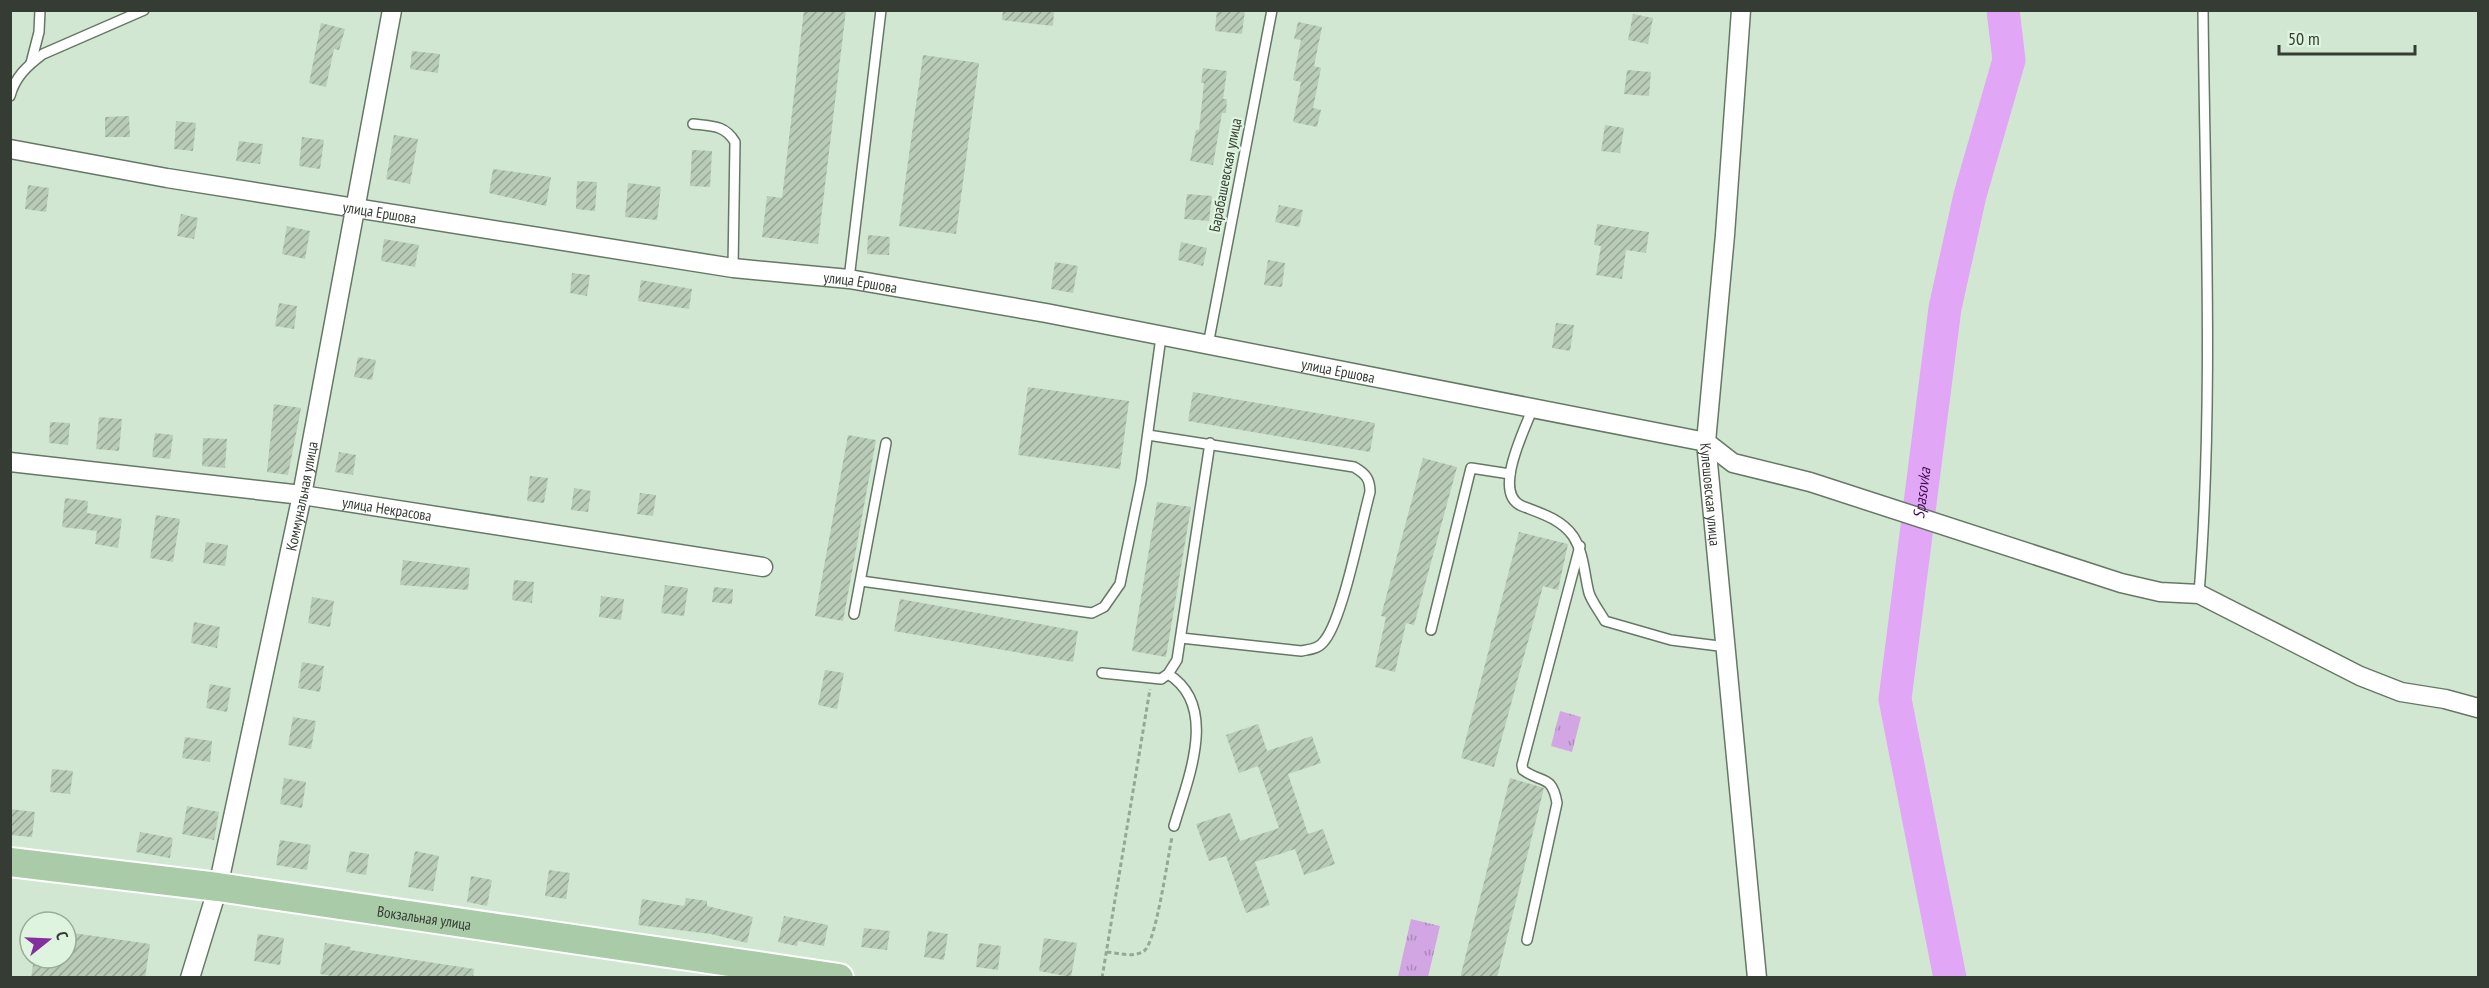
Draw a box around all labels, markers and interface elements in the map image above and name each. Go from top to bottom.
scale bar [2279,18,2416,56]
text: 50 m [2288,27,2320,50]
street label: Барабашевская улица [1205,116,1245,234]
street label: улица Ершова [341,197,418,227]
street label: улица Ершова [823,267,899,297]
street label: улица Ершова [1300,354,1377,387]
street label: Коммунальная улица [281,440,321,552]
street label: Кулешовская улица [1697,442,1725,547]
water label: Spasovka [1908,465,1935,520]
street label: улица Некрасова [341,492,433,525]
street label: Вокзальная улица [376,901,473,933]
north arrow [18,910,78,970]
text: С [52,929,73,943]

